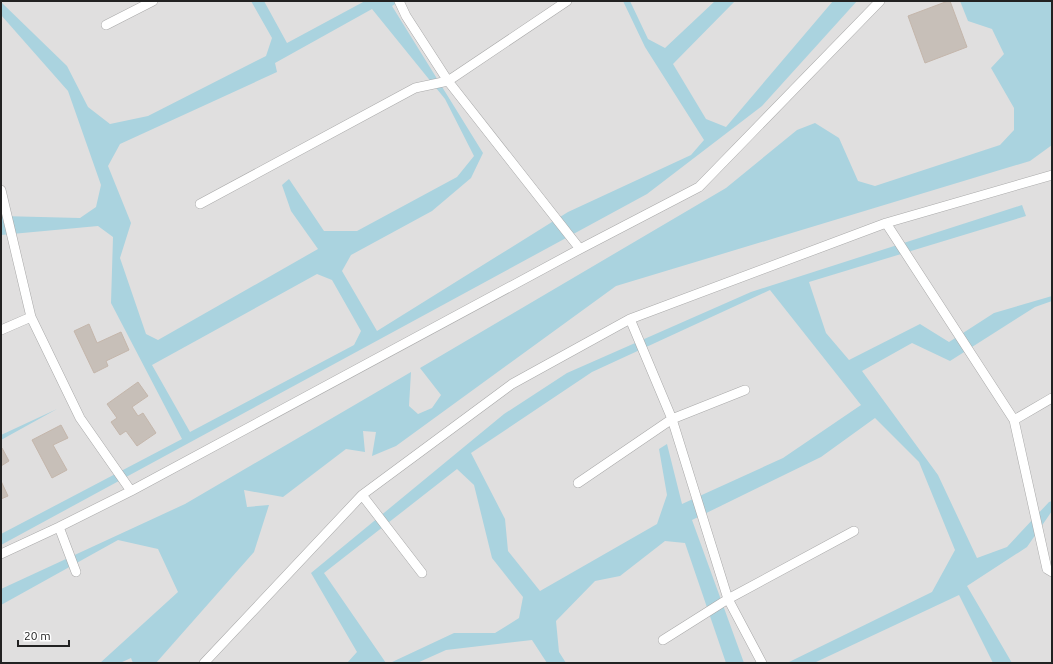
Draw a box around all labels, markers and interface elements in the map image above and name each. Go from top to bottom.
scale bar [18,622,69,648]
text: 20 m [24,629,51,642]

